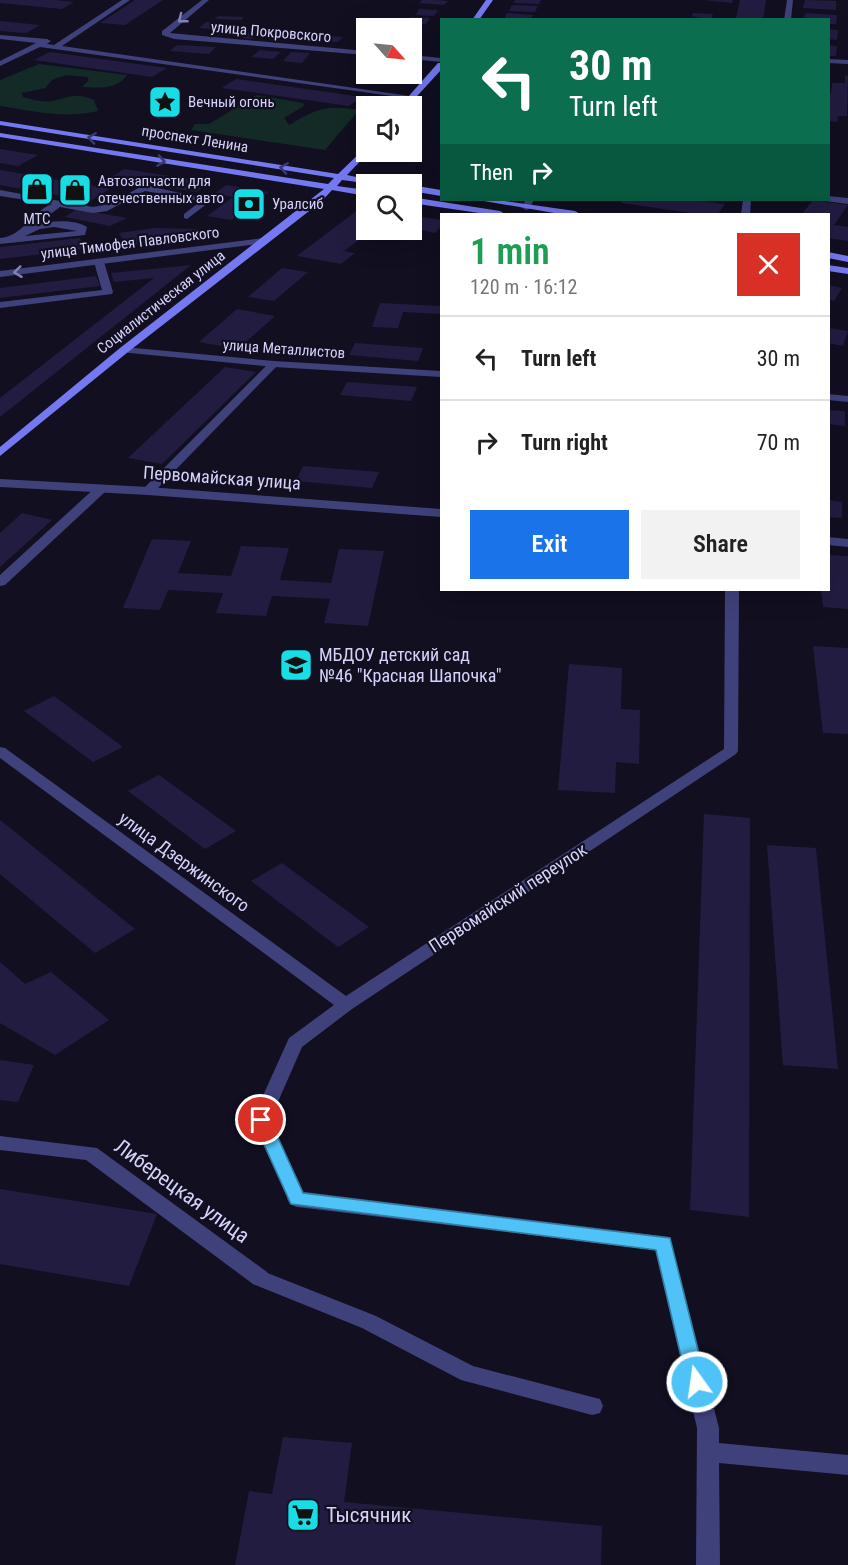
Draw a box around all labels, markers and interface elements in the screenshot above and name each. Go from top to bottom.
one-way arrow [178,12,189,23]
street label: улица Покровского [210,18,332,46]
north arrow [356,18,422,84]
map controls [356,18,422,240]
text: 30 m [569,41,652,90]
icon: left [470,42,548,120]
place icon: Вечный огонь [147,84,183,120]
text: Turn left [569,91,658,123]
place label: Вечный огонь [188,93,275,111]
button: sound [356,96,422,162]
street label: проспект Ленина [140,122,250,156]
one-way arrow [87,132,97,145]
one-way arrow [157,154,166,166]
icon: right [525,156,558,189]
text: Then [470,160,513,185]
one-way arrow [280,163,289,175]
shop icon: МТС [19,171,55,207]
shop icon: Автозапчасти для отечественных авто [57,172,93,208]
place label: Автозапчасти для отечественных авто [98,172,224,207]
button: search [356,174,422,240]
bank icon: Уралсиб [231,186,267,222]
place label: Уралсиб [272,195,324,213]
place label: МТС [23,210,51,228]
street label: улица Тимофея Павловского [40,223,220,263]
text: 1 min [470,231,550,273]
button: close [737,233,800,296]
street label: Социалистическая улица [93,246,229,358]
one-way arrow [13,265,22,277]
text: 120 m · 16:12 [470,275,577,299]
street label: улица Металлистов [222,336,346,362]
icon: left [470,342,503,375]
text: Turn left [521,346,596,371]
text: 30 m [757,346,800,371]
icon: right [470,426,503,459]
text: Turn right [521,430,608,455]
text: 70 m [757,430,800,455]
street label: Первомайская улица [143,462,302,493]
button: Exit [470,510,629,579]
button: Share [641,510,800,579]
place label: МБДОУ детский сад №46 "Красная Шапочка" [319,644,502,686]
school or university icon: МБДОУ детский сад №46 "Красная Шапочка" [278,647,314,683]
street label: улица Дзержинского [115,807,254,916]
street label: Первомайский переулок [425,838,591,957]
pin [235,1094,286,1145]
icon: arrive [244,1103,277,1136]
street label: Либерецкая улица [110,1134,254,1248]
position arrow [665,1350,729,1414]
supermarket icon: Тысячник [285,1497,321,1533]
place label: Тысячник [326,1503,411,1527]

